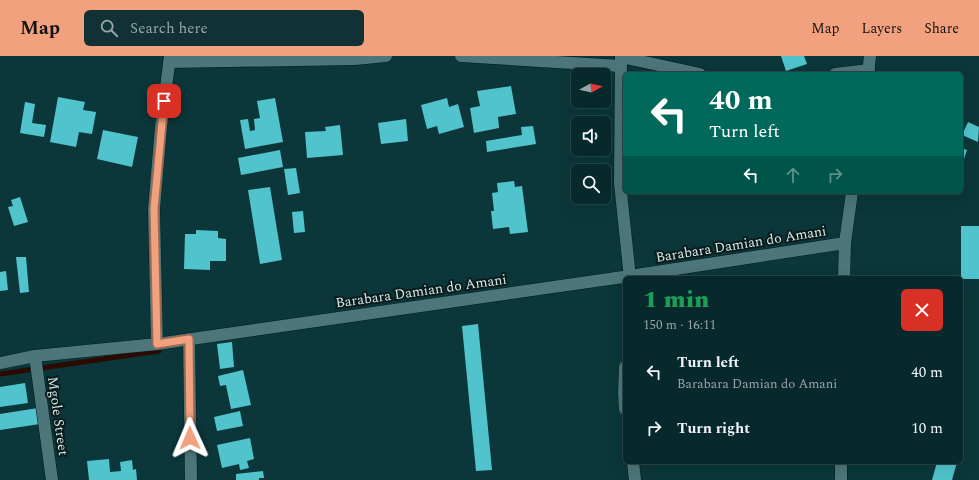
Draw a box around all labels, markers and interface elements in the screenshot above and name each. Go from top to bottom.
search box [84,10,364,46]
text: Map [20,14,60,43]
icon: search [98,17,120,39]
text: Search here [130,17,208,40]
text: Map [811,18,840,39]
text: Layers [862,18,902,39]
text: Share [924,18,959,39]
north arrow [571,68,611,108]
map controls [571,68,611,204]
text: 40 m [709,79,773,122]
pin [147,84,181,118]
icon: left [643,88,695,140]
icon: arrive [153,90,175,112]
button: sound [571,116,611,156]
text: Turn left [709,118,780,145]
button: search [571,164,611,204]
icon: left [740,164,762,186]
icon: ahead [782,164,804,186]
icon: right [824,164,846,186]
street label: Barabara Damian do Amani [654,220,828,268]
street label: Barabara Damian do Amani [334,269,508,313]
text: 1 min [643,282,709,318]
button: close [901,289,943,331]
text: 150 m · 16:11 [643,315,716,335]
text: Turn left [677,351,739,374]
icon: left [643,361,665,383]
text: 40 m [911,361,943,384]
text: Barabara Damian do Amani [677,374,837,394]
street label: Mgole Street [42,375,74,457]
position arrow [169,417,211,459]
icon: right [643,417,665,439]
text: Turn right [677,417,750,440]
text: 10 m [911,417,943,440]

